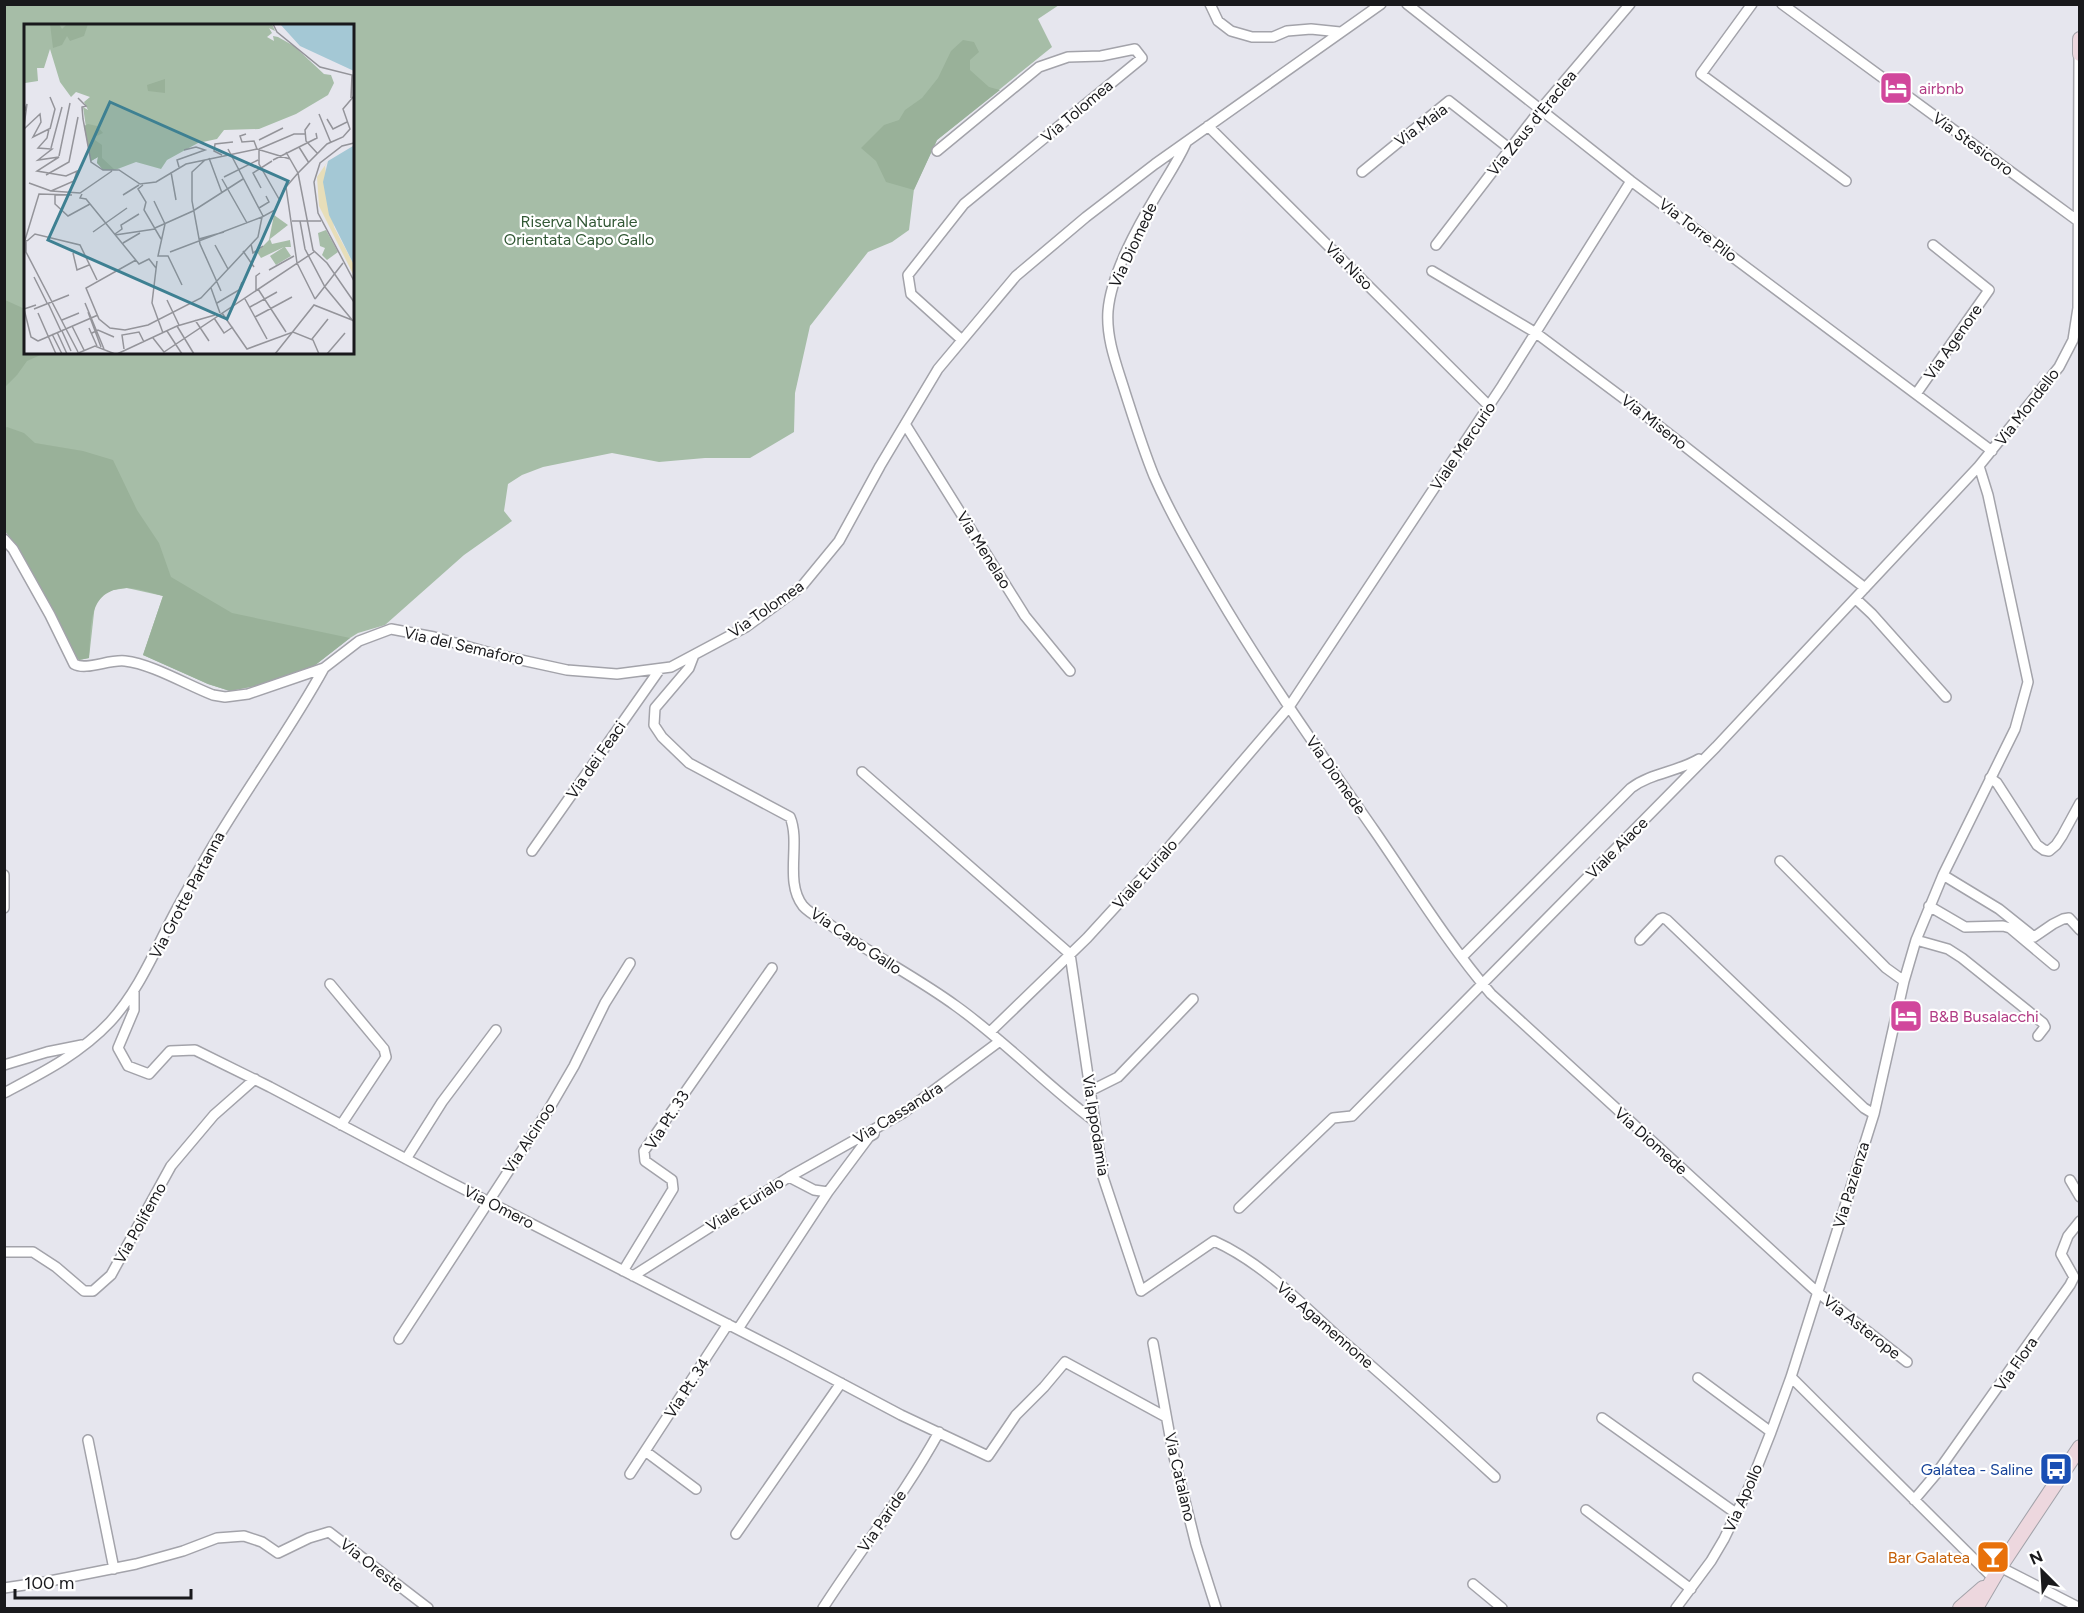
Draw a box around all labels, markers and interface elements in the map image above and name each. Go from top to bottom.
inset map [24,24,354,354]
street label: Via Zeus d'Eraclea [1483,66,1581,180]
hotel icon: airbnb [1878,70,1914,106]
street label: Via Tolomea [1037,76,1117,146]
place label: airbnb [1919,79,1964,98]
street label: Via Maia [1391,100,1451,150]
street label: Via Stesicoro [1929,108,2017,180]
street label: Via Torre Pilo [1655,194,1741,266]
street label: Via Diomede [1105,199,1161,290]
park label: Riserva Naturale Orientata Capo Gallo [504,212,654,249]
street label: Via Niso [1321,238,1377,294]
street label: Via Agenore [1920,300,1986,384]
street label: Via Mondello [1991,364,2063,450]
street label: Via Miseno [1617,390,1691,454]
street label: Viale Mercurio [1426,398,1500,494]
street label: Via Menelao [953,508,1015,592]
street label: Via Tolomea [725,576,807,642]
street label: Via del Semaforo [402,623,526,669]
street label: Via dei Feaci [562,717,630,803]
street label: Via Diomede [1302,732,1370,818]
street label: Viale Aiace [1582,813,1652,883]
street label: Via Grotte Partanna [145,828,229,962]
street label: Viale Eurialo [1109,835,1181,913]
street label: Via Capo Gallo [807,904,905,978]
hotel icon: B&B Busalacchi [1888,998,1924,1034]
place label: B&B Busalacchi [1929,1007,2039,1026]
street label: Via Ippodamia [1079,1073,1113,1177]
street label: Via Cassandra [850,1078,946,1148]
street label: Via Pt. 33 [641,1087,693,1153]
street label: Via Alcinoo [499,1099,559,1177]
street label: Via Diomede [1611,1103,1692,1179]
street label: Via Pazienza [1829,1139,1873,1231]
street label: Viale Eurialo [703,1173,787,1235]
street label: Via Polifemo [110,1179,170,1267]
street label: Via Omero [461,1181,537,1233]
street label: Via Agamennone [1273,1278,1378,1372]
street label: Via Asterope [1820,1291,1905,1363]
street label: Via Flora [1990,1333,2042,1395]
street label: Via Pt. 34 [660,1354,714,1422]
street label: Via Catalano [1161,1431,1199,1523]
bus stop icon: Galatea - Saline [2038,1451,2074,1487]
place label: Galatea - Saline [1921,1460,2033,1479]
street label: Via Apollo [1720,1461,1766,1535]
street label: Via Paride [854,1486,910,1556]
street label: Via Oreste [336,1534,408,1596]
bar icon: Bar Galatea [1975,1539,2011,1575]
north arrow [2012,1541,2072,1601]
text: N [2027,1547,2046,1569]
place label: Bar Galatea [1888,1548,1970,1567]
scale bar [15,1562,190,1600]
text: 100 m [24,1572,74,1594]

